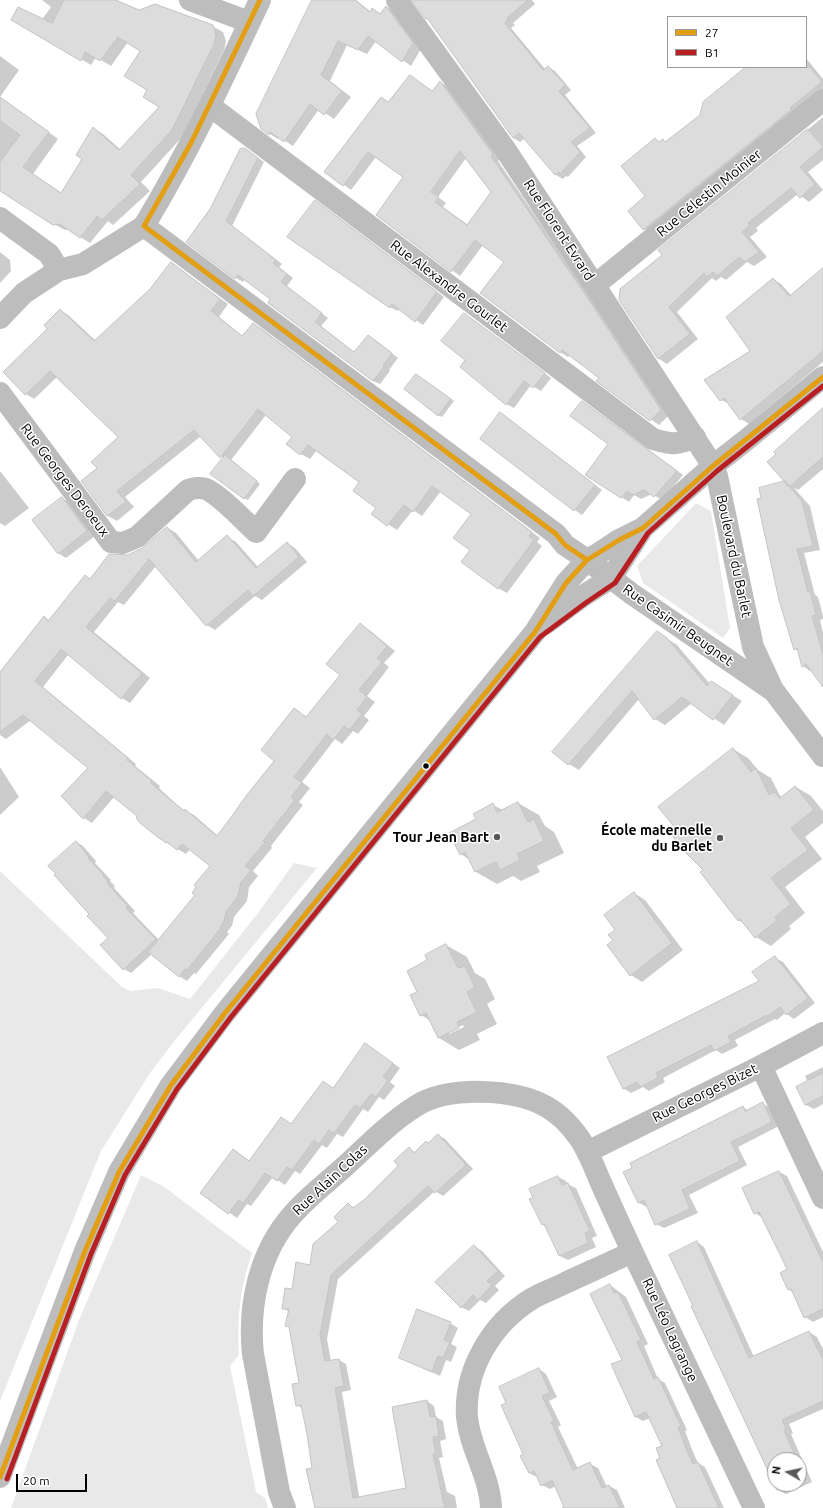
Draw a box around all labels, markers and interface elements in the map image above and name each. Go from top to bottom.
legend [667,16,807,68]
text: 27 [705,26,719,39]
text: B1 [705,46,719,59]
street label: Rue Célestin Moinier [653,146,765,240]
street label: Rue Florent Evrard [520,176,598,284]
street label: Rue Alexandre Gourlet [387,236,511,336]
street label: Rue Georges Deroeux [17,420,113,540]
street label: Boulevard du Barlet [713,493,755,619]
street label: Rue Casimir Beugnet [620,581,736,669]
unlabelled marker [421,761,431,771]
place label: École maternelle du Barlet [601,822,712,854]
place label: Tour Jean Bart [393,829,489,845]
marker: Tour Jean Bart [492,832,502,842]
marker: École maternelle du Barlet [715,833,725,843]
street label: Rue Georges Bizet [650,1060,760,1126]
street label: Rue Alain Colas [289,1141,371,1219]
street label: Rue Léo Lagrange [639,1275,701,1385]
north arrow [767,1452,807,1492]
text: N [770,1465,783,1475]
scale bar [18,1466,89,1492]
text: 20 m [23,1474,50,1487]

